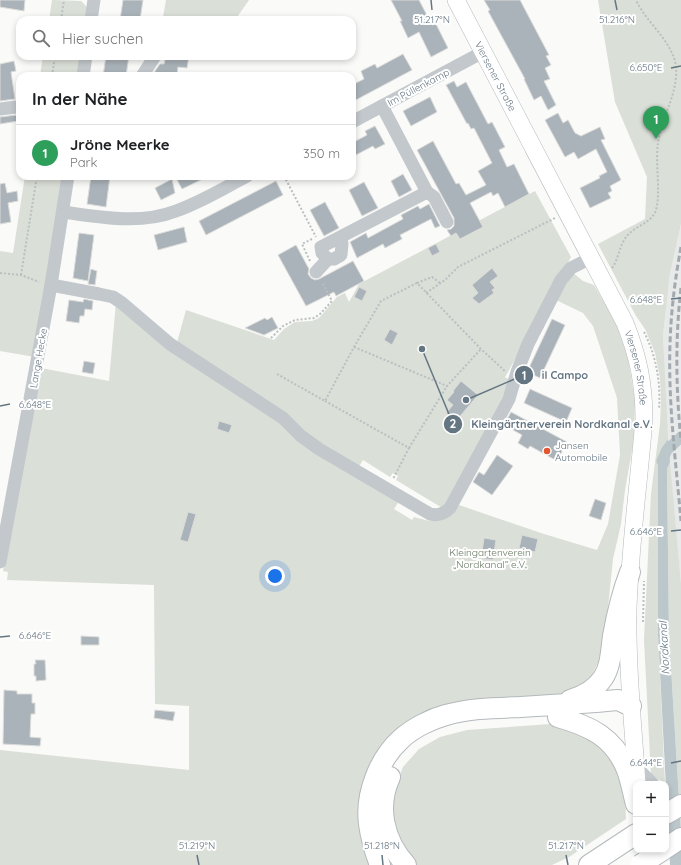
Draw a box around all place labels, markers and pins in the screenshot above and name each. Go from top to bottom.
pin: 1 [643,106,669,139]
callout: il Campo [514,364,596,387]
callout: Kleingärtnerverein Nordkanal e.V. [443,412,661,435]
place label: Jansen Automobile [555,439,608,464]
marker: Jansen Automobile [542,446,552,456]

